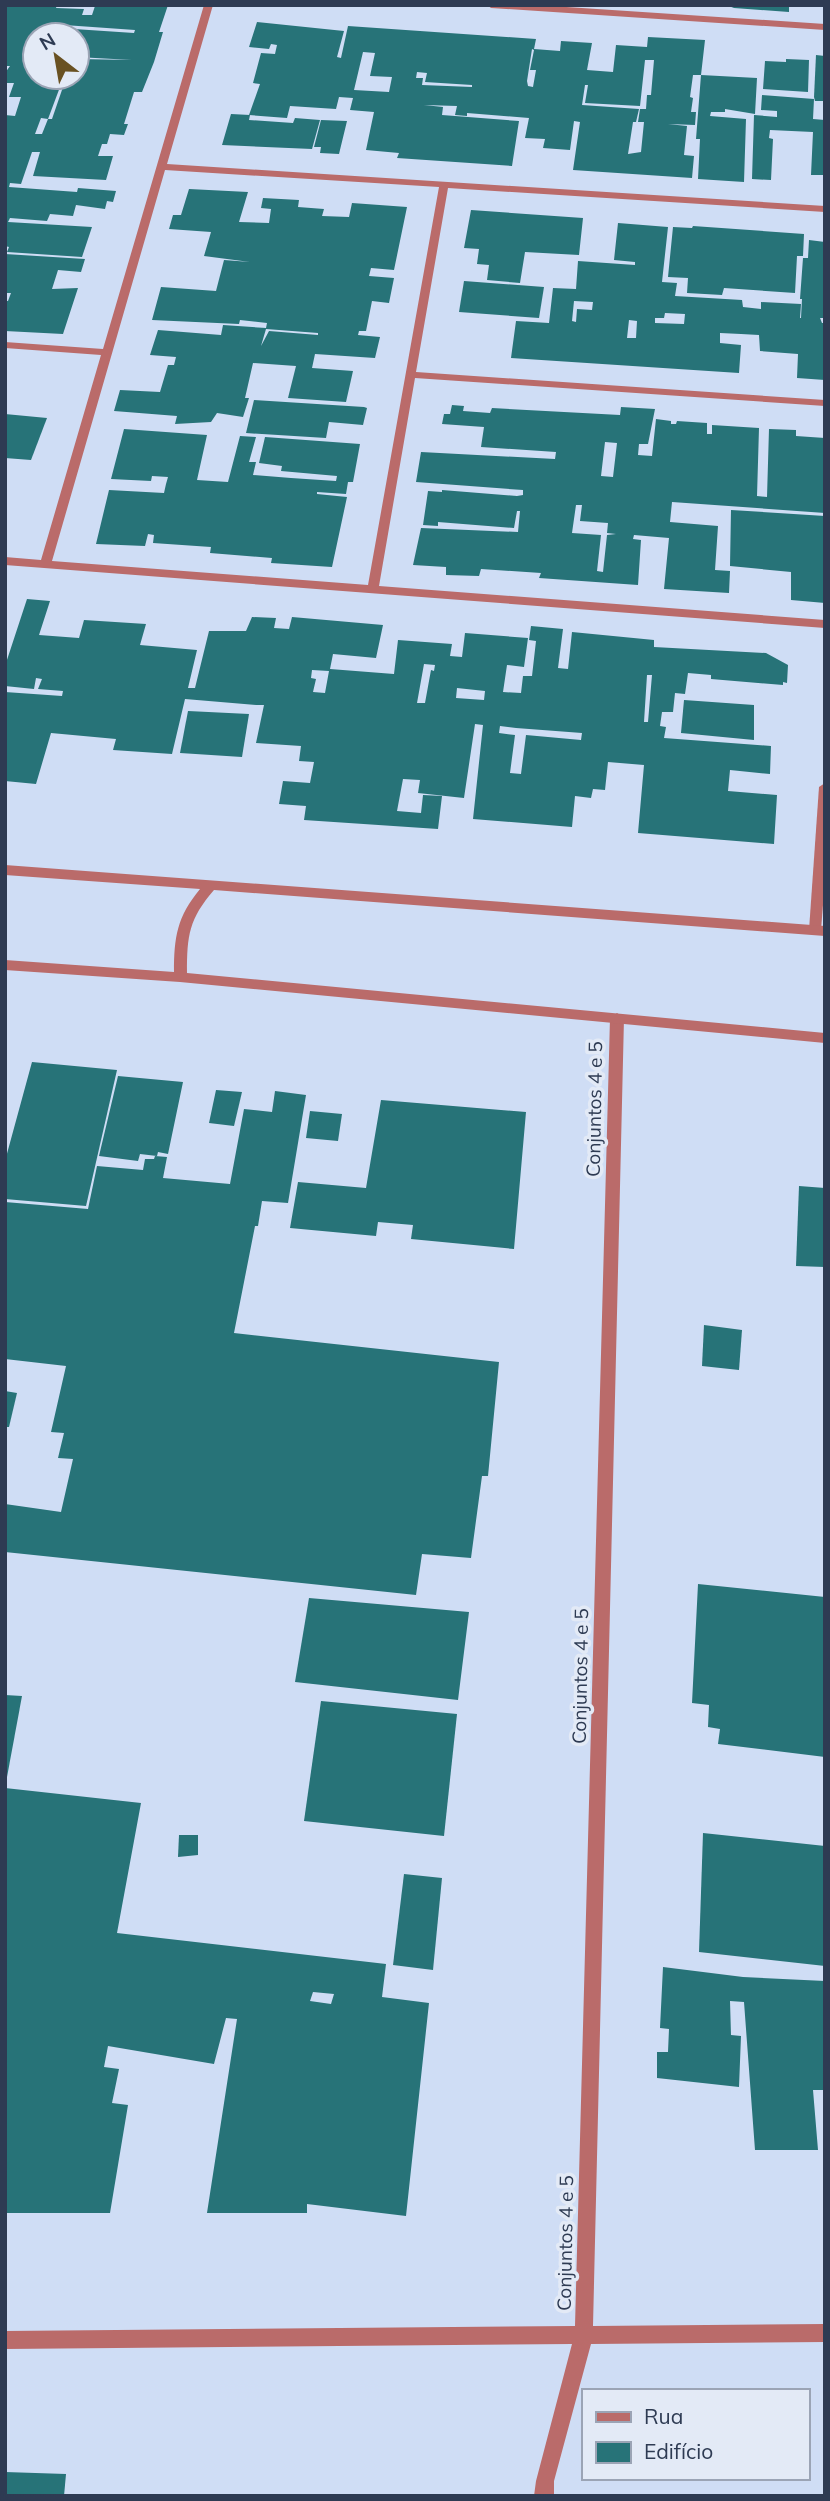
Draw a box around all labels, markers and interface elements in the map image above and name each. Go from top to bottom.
north arrow [21,21,91,91]
text: N [35,27,60,55]
street label: Conjuntos 4 e 5 [581,1041,607,1177]
street label: Conjuntos 4 e 5 [567,1608,593,1744]
street label: Conjuntos 4 e 5 [552,2175,578,2311]
legend [582,2389,809,2480]
text: Rua [644,2403,683,2429]
text: Edifício [644,2438,713,2464]

